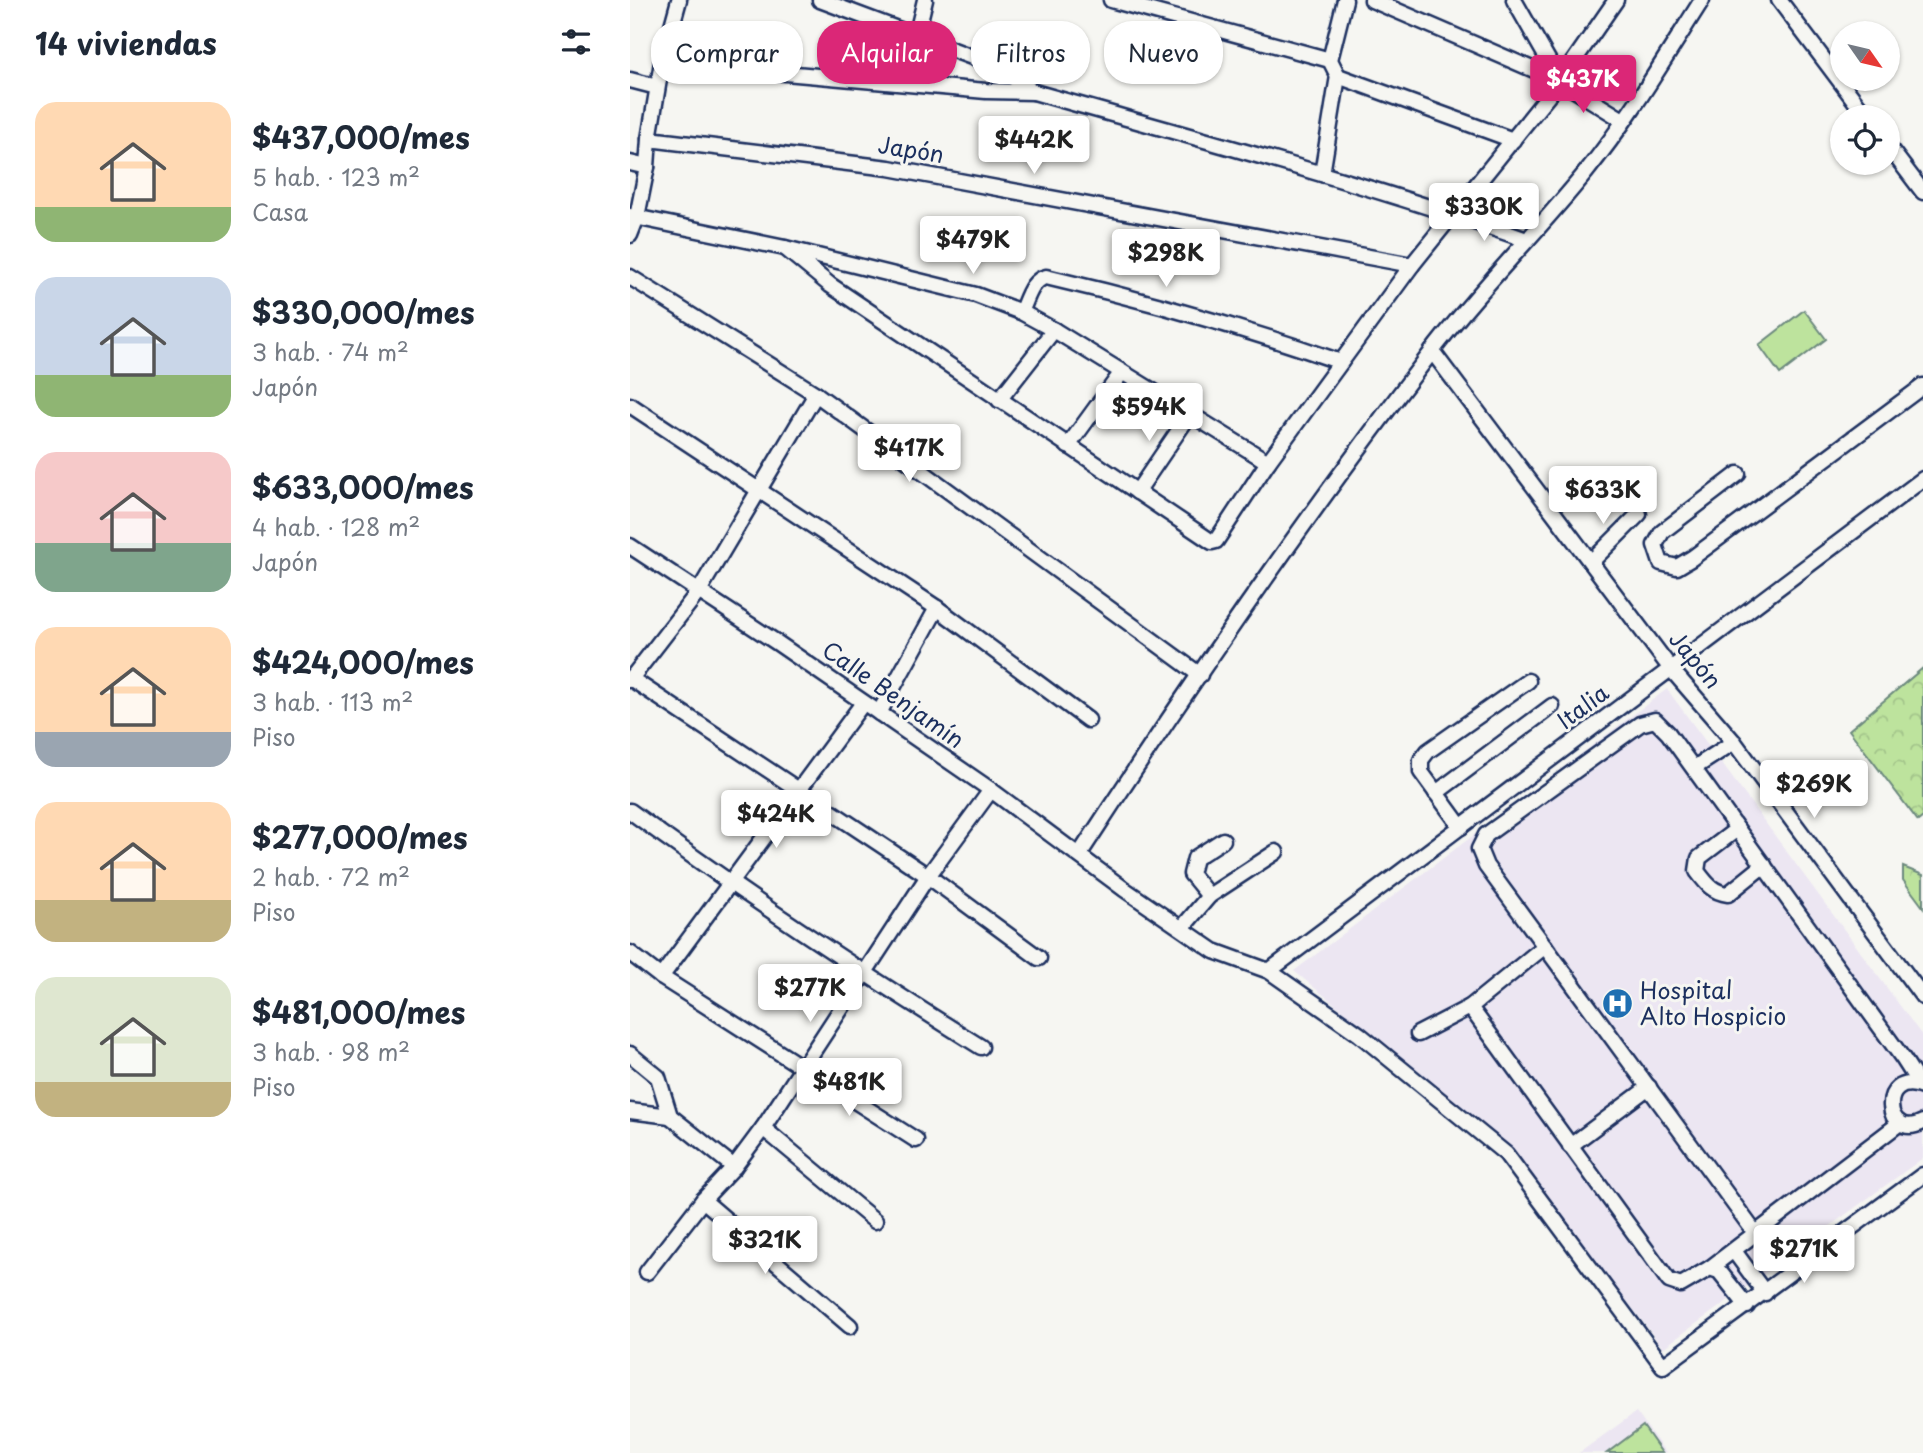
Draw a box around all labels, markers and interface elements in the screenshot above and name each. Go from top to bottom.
text: 14 viviendas [35,20,217,65]
chip: Comprar [651,21,803,84]
chip: Alquilar [817,21,957,84]
chip: Filtros [971,21,1090,84]
chip: Nuevo [1104,21,1223,84]
north arrow [1830,21,1900,91]
map controls [1830,21,1900,175]
icon: filters [557,23,595,61]
pin: $437K [1534,55,1632,115]
text: $437K [1546,60,1620,95]
button: locate [1830,105,1900,175]
text: $437,000/mes [252,114,470,159]
pin: $442K [985,116,1083,176]
text: $442K [994,121,1074,156]
street label: Japón [876,126,947,171]
icon: home [91,130,175,214]
text: 5 hab. · 123 m² [252,159,420,194]
pin: $330K [1435,184,1533,243]
text: $330K [1445,188,1523,223]
text: Casa [252,194,308,229]
pin: $479K [924,216,1022,276]
text: $479K [936,221,1010,256]
pin: $298K [1117,230,1215,289]
text: $298K [1128,234,1204,269]
text: $330,000/mes [252,289,475,334]
icon: home [91,305,175,389]
text: 3 hab. · 74 m² [252,334,409,369]
text: Japón [252,369,318,404]
pin: $594K [1100,384,1198,443]
text: $594K [1112,388,1186,423]
pin: $417K [860,424,958,484]
text: $417K [874,429,944,464]
text: $633,000/mes [252,464,474,509]
pin: $633K [1554,466,1652,526]
text: $633K [1565,471,1641,506]
icon: home [91,480,175,564]
text: 4 hab. · 128 m² [252,509,420,544]
text: Japón [252,544,318,579]
street label: Japón [1661,622,1731,696]
street label: Calle Benjamín [816,632,972,756]
text: $424,000/mes [252,639,474,684]
icon: home [91,655,175,739]
street label: Italia [1549,675,1615,737]
text: 3 hab. · 113 m² [252,684,413,719]
text: Piso [252,719,296,754]
pin: $269K [1765,760,1863,820]
text: $269K [1776,765,1852,800]
pin: $424K [727,790,825,850]
text: $424K [737,795,815,830]
text: $277,000/mes [252,814,468,859]
icon: home [91,830,175,914]
text: 2 hab. · 72 m² [252,859,410,894]
text: Piso [252,894,296,929]
pin: $277K [761,964,859,1024]
text: $277K [774,969,846,1004]
place label: Hospital Alto Hospicio [1640,972,1786,1033]
hospital icon: Hospital Alto Hospicio [1600,987,1634,1021]
text: $481,000/mes [252,989,465,1034]
icon: home [91,1005,175,1089]
text: 3 hab. · 98 m² [252,1034,410,1069]
pin: $481K [800,1058,898,1118]
text: $481K [813,1063,885,1098]
text: Piso [252,1069,296,1104]
pin: $321K [716,1216,814,1276]
text: $321K [728,1221,802,1256]
pin: $271K [1755,1226,1853,1285]
text: $271K [1770,1230,1838,1265]

